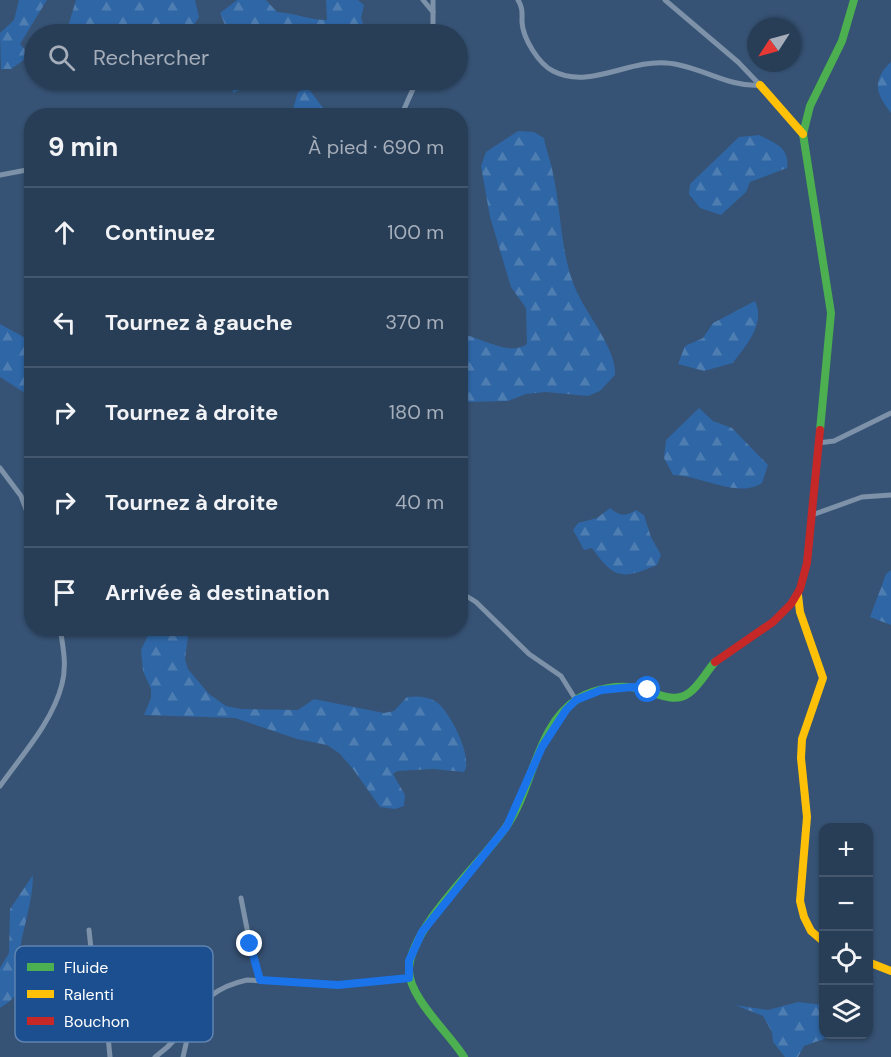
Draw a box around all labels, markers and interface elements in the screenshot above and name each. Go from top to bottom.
north arrow [747,18,801,72]
search box [24,24,468,90]
icon: search [45,41,78,74]
text: Rechercher [93,43,209,72]
text: 9 min [48,130,118,164]
text: À pied · 690 m [308,134,444,160]
icon: ahead [48,216,81,249]
text: Continuez [105,218,215,247]
text: 100 m [387,219,444,245]
icon: left [48,306,81,339]
text: Tournez à gauche [105,308,293,337]
text: 370 m [385,309,444,335]
icon: right [48,396,81,429]
text: Tournez à droite [105,398,278,427]
text: 180 m [389,399,444,425]
icon: right [48,486,81,519]
text: Tournez à droite [105,488,278,517]
text: 40 m [395,489,444,515]
icon: arrive [48,576,81,609]
text: Arrivée à destination [105,578,330,607]
route start [634,676,660,702]
map controls [819,823,873,1039]
button: + [819,823,873,877]
button: − [819,877,873,931]
route end [236,930,262,956]
button: locate [819,931,873,985]
legend [15,946,213,1042]
text: Fluide [64,957,108,978]
text: Ralenti [64,984,114,1005]
button: layers [819,985,873,1039]
text: Bouchon [64,1011,129,1032]

